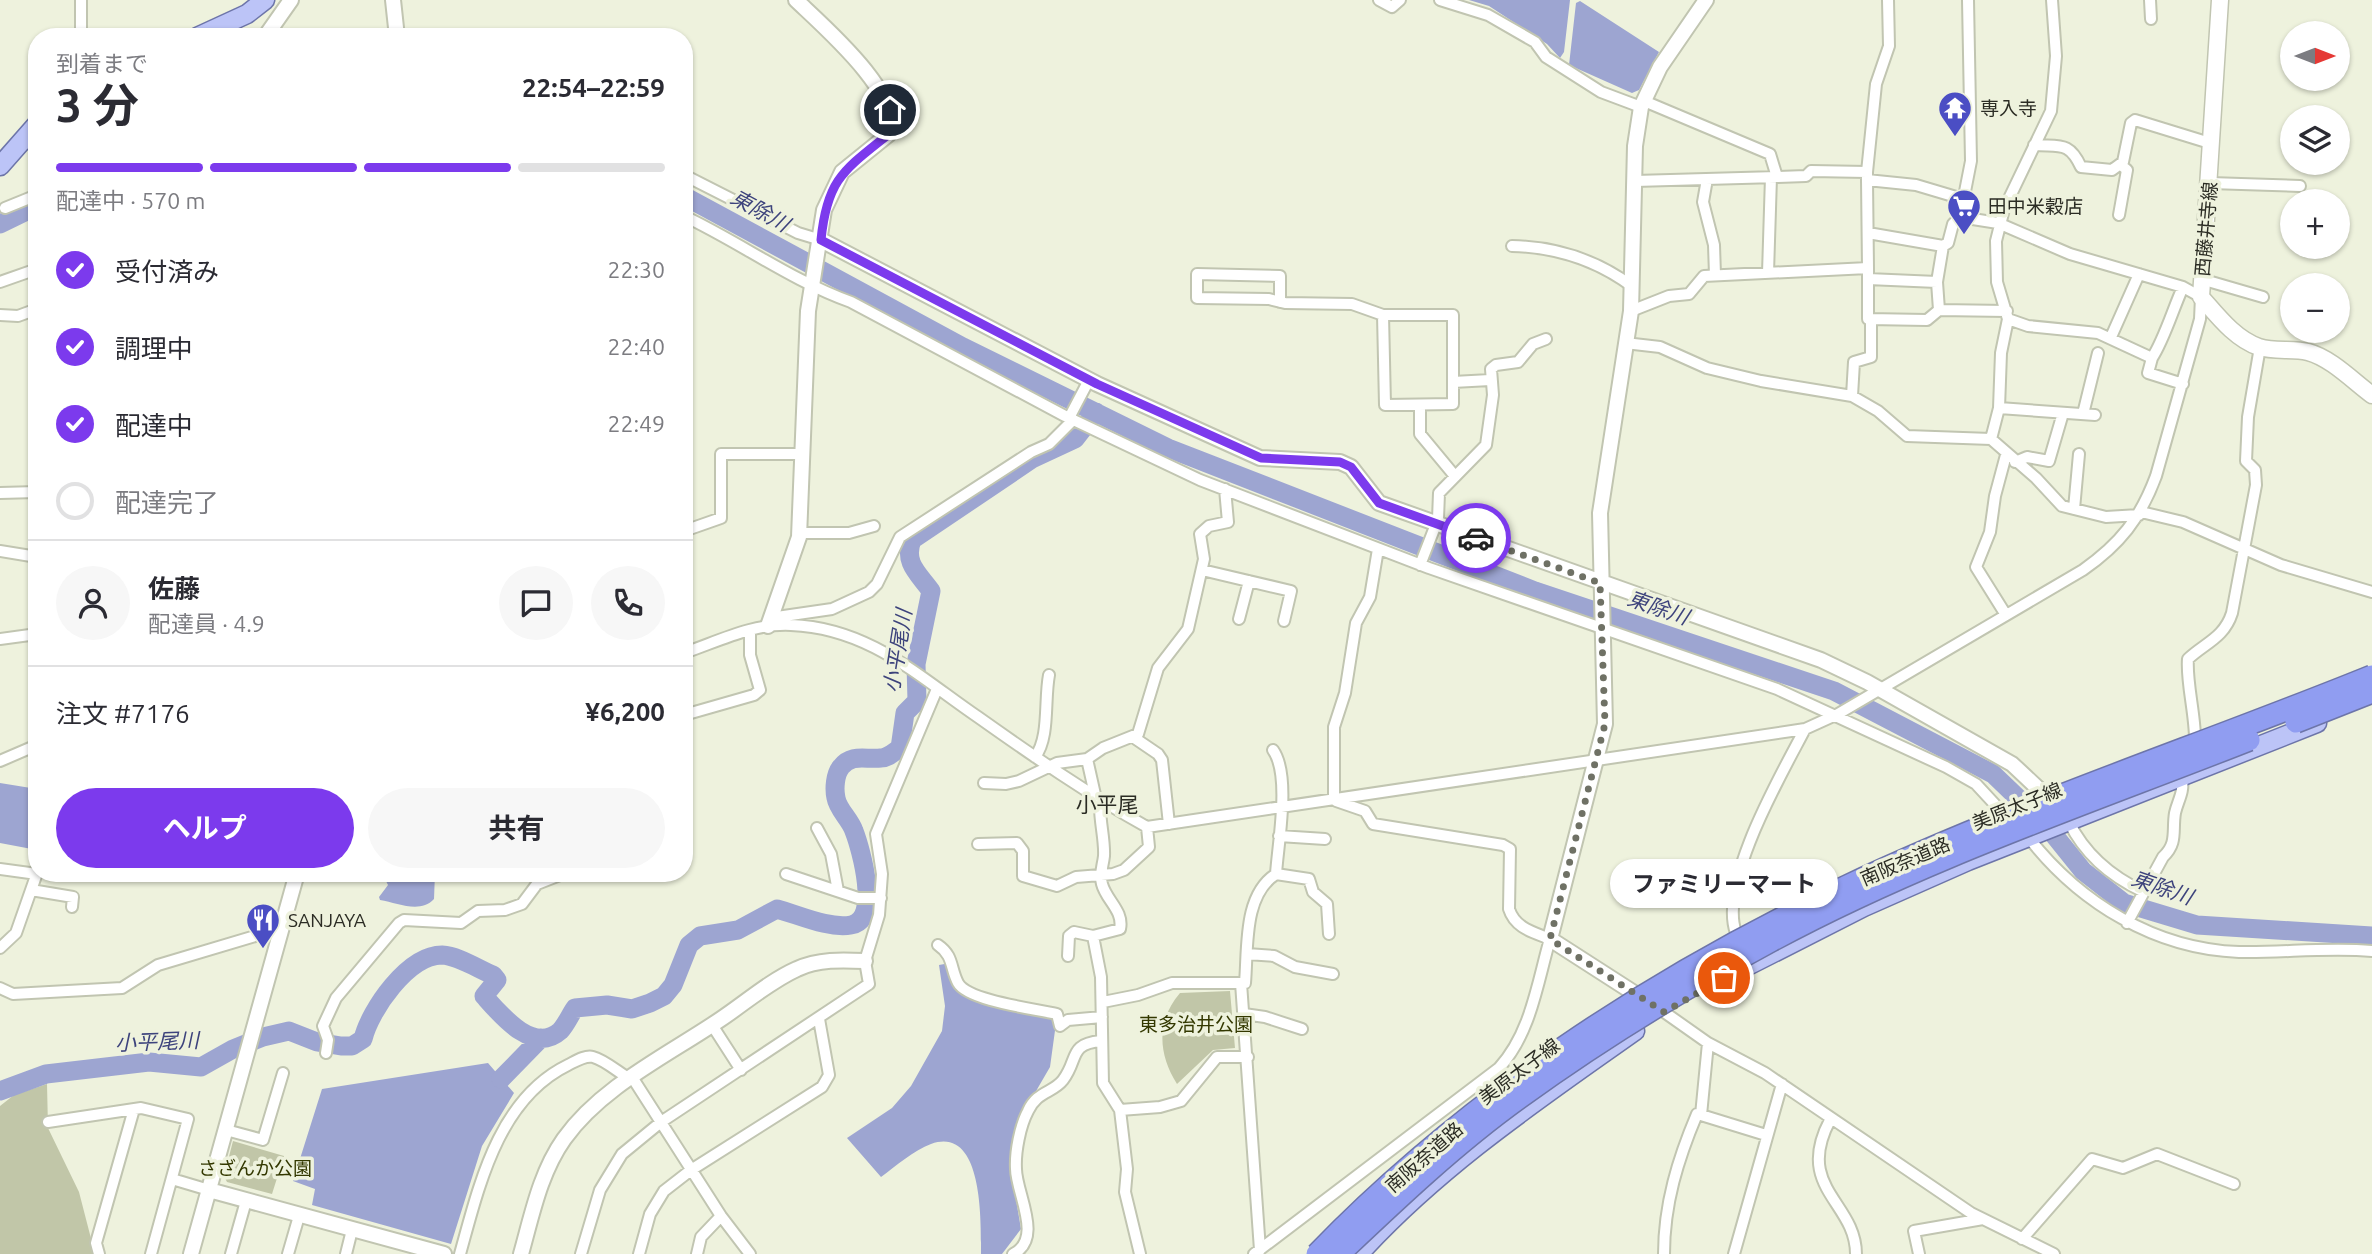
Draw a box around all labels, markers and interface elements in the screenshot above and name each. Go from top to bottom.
north arrow [2280,21,2350,91]
map controls [2280,21,2350,343]
text: 到着まで [56,51,148,76]
text: 22:54–22:59 [522,73,665,102]
text: 3 分 [56,79,139,131]
pin [860,80,920,140]
temple icon: 専入寺 [1936,89,1974,138]
icon: home [871,91,909,129]
place label: 専入寺 [1980,97,2037,119]
button: layers [2280,105,2350,175]
street label: 西藤井寺線 [2191,181,2221,277]
water label: 東除川 [727,184,796,237]
supermarket icon: 田中米穀店 [1945,187,1983,236]
text: 配達中 · 570 m [56,188,205,213]
button: + [2280,189,2350,259]
place label: 田中米穀店 [1988,195,2083,217]
icon: check [56,251,94,289]
text: 受付済み [115,257,219,286]
text: 22:30 [607,257,665,282]
button: − [2280,273,2350,343]
icon: check [56,328,94,366]
text: 調理中 [115,334,193,363]
text: 22:40 [607,334,665,359]
icon: check [56,405,94,443]
text: 配達中 [115,411,193,440]
text: 22:49 [607,411,665,436]
text: 配達完了 [115,488,219,517]
courier [1441,503,1511,573]
icon: car [1457,519,1495,557]
button: person [56,566,130,640]
button: chat [499,566,573,640]
button: phone [591,566,665,640]
text: 佐藤 [148,574,200,603]
water label: 東除川 [1625,585,1694,629]
water label: 小平尾川 [879,606,916,694]
text: 配達員 · 4.9 [148,611,265,636]
text: ¥6,200 [585,697,665,726]
text: 注文 #7176 [56,699,190,728]
street label: 美原太子線 [1969,778,2065,834]
button: ヘルプ [56,788,354,868]
button: 共有 [368,788,665,868]
district label: 小平尾 [1076,792,1139,816]
street label: 南阪奈道路 [1857,832,1953,890]
callout: ファミリーマート [1610,859,1838,908]
water label: 東除川 [2129,865,2198,909]
text: ファミリーマート [1632,871,1816,896]
restaurant icon: SANJAYA [244,901,282,950]
place label: SANJAYA [288,909,367,931]
pin [1694,948,1754,1008]
icon: bag [1705,959,1743,997]
park label: 東多治井公園 [1139,1013,1253,1035]
water label: 小平尾川 [115,1027,201,1054]
street label: 美原太子線 [1474,1034,1564,1108]
street label: 南阪奈道路 [1381,1118,1467,1196]
park label: さざんか公園 [198,1157,312,1179]

